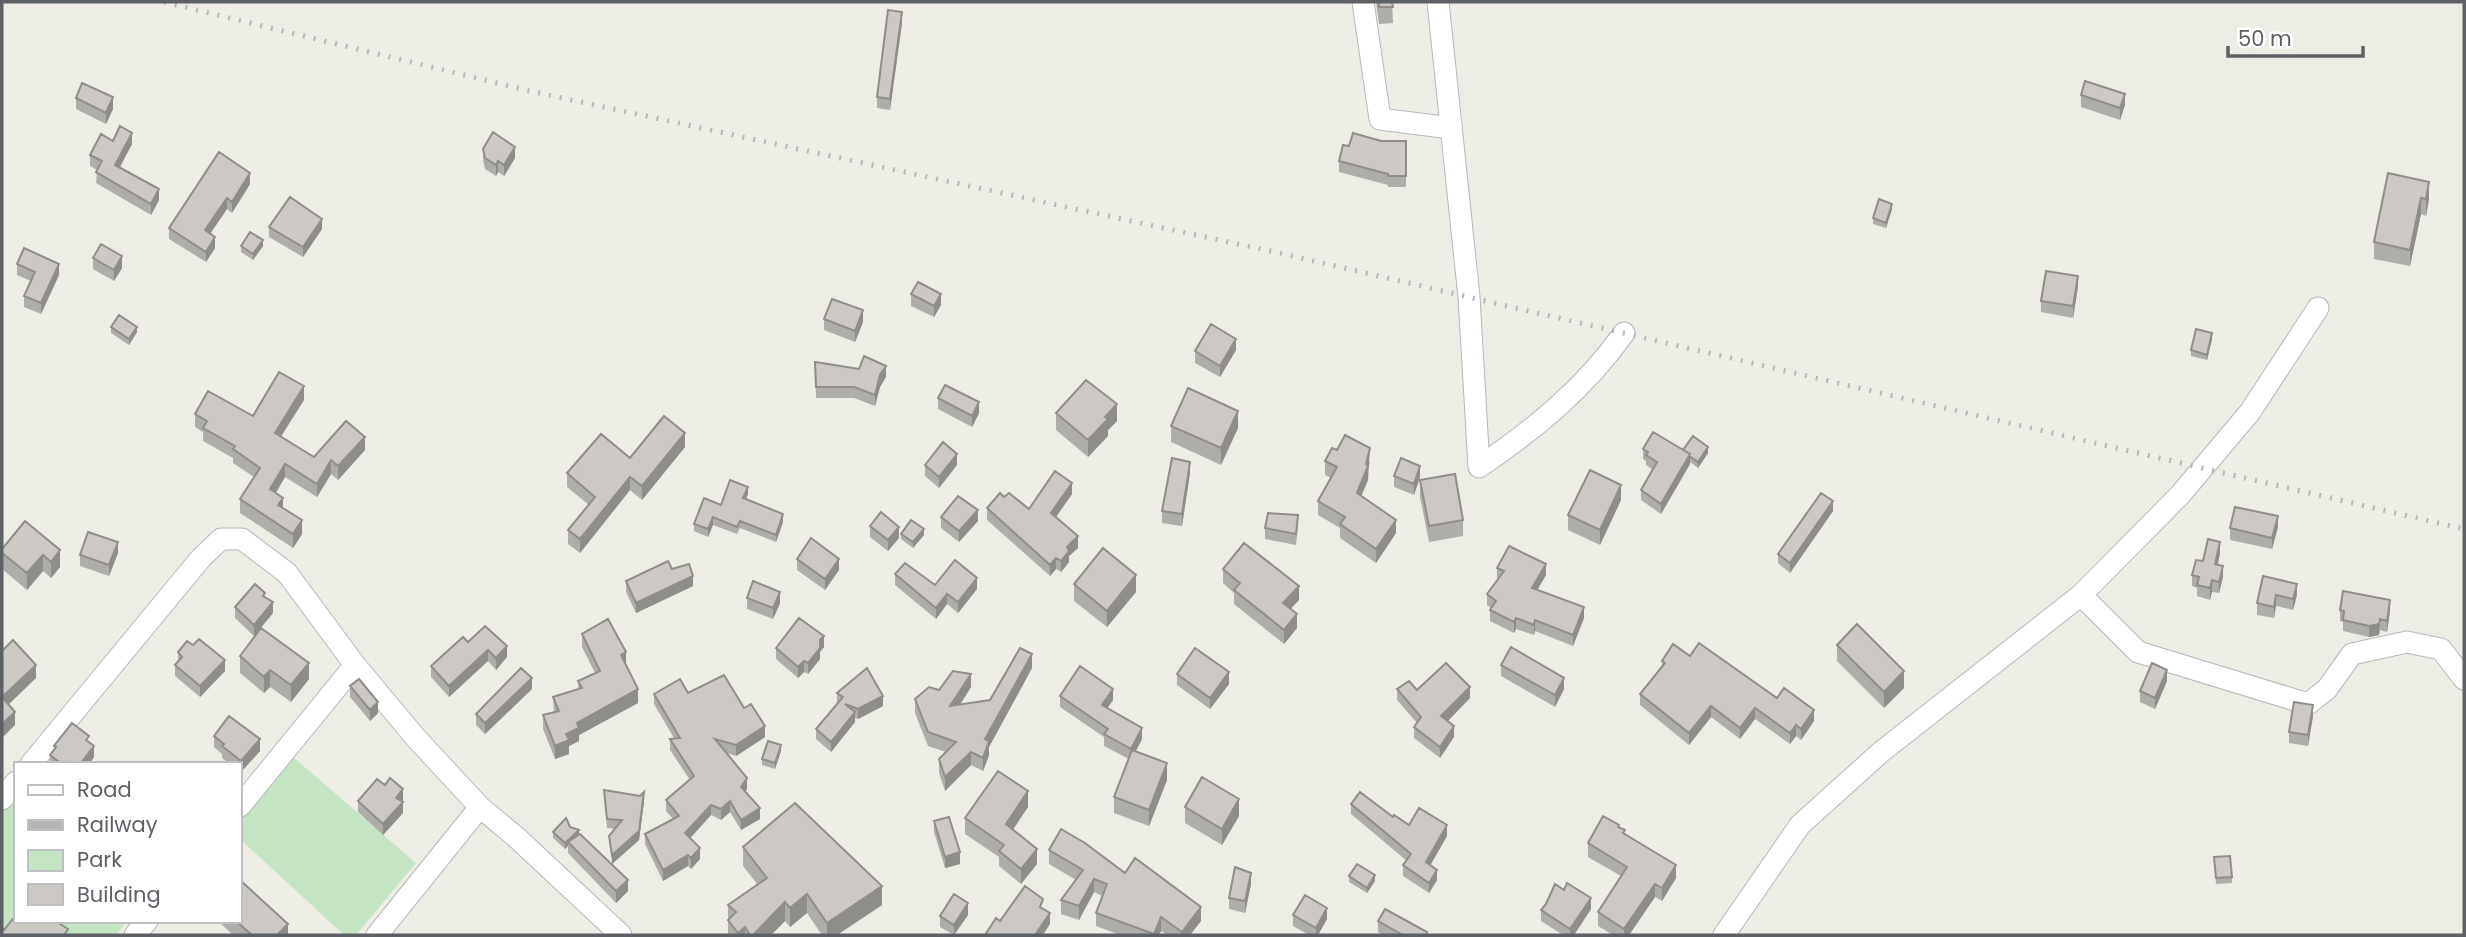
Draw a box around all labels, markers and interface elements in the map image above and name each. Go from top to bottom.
scale bar [2228,14,2363,58]
text: 50 m [2238,24,2292,53]
legend [14,762,242,923]
text: Road [77,775,132,804]
text: Railway [77,810,158,839]
text: Park [77,845,122,874]
text: Building [77,880,161,909]

